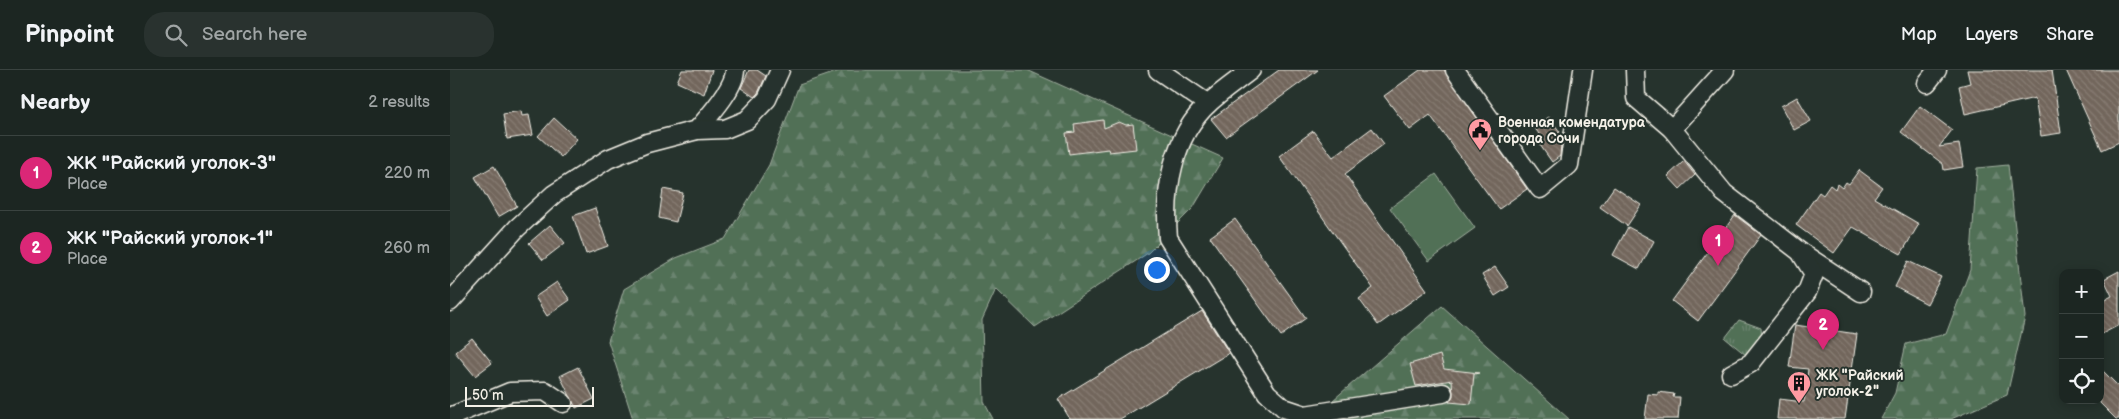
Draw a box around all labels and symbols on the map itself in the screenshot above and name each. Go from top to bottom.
place label: Военная комендатура города Сочи [1498,114,1646,147]
public building icon: Военная комендатура города Сочи [1467,117,1493,151]
pin: 1 [1702,225,1734,266]
your location [1144,257,1170,283]
pin: 2 [1807,309,1839,350]
place label: ЖК "Райский уголок-2" [1816,367,1904,400]
building icon: ЖК "Райский уголок-2" [1786,370,1812,404]
scale bar [465,384,594,407]

